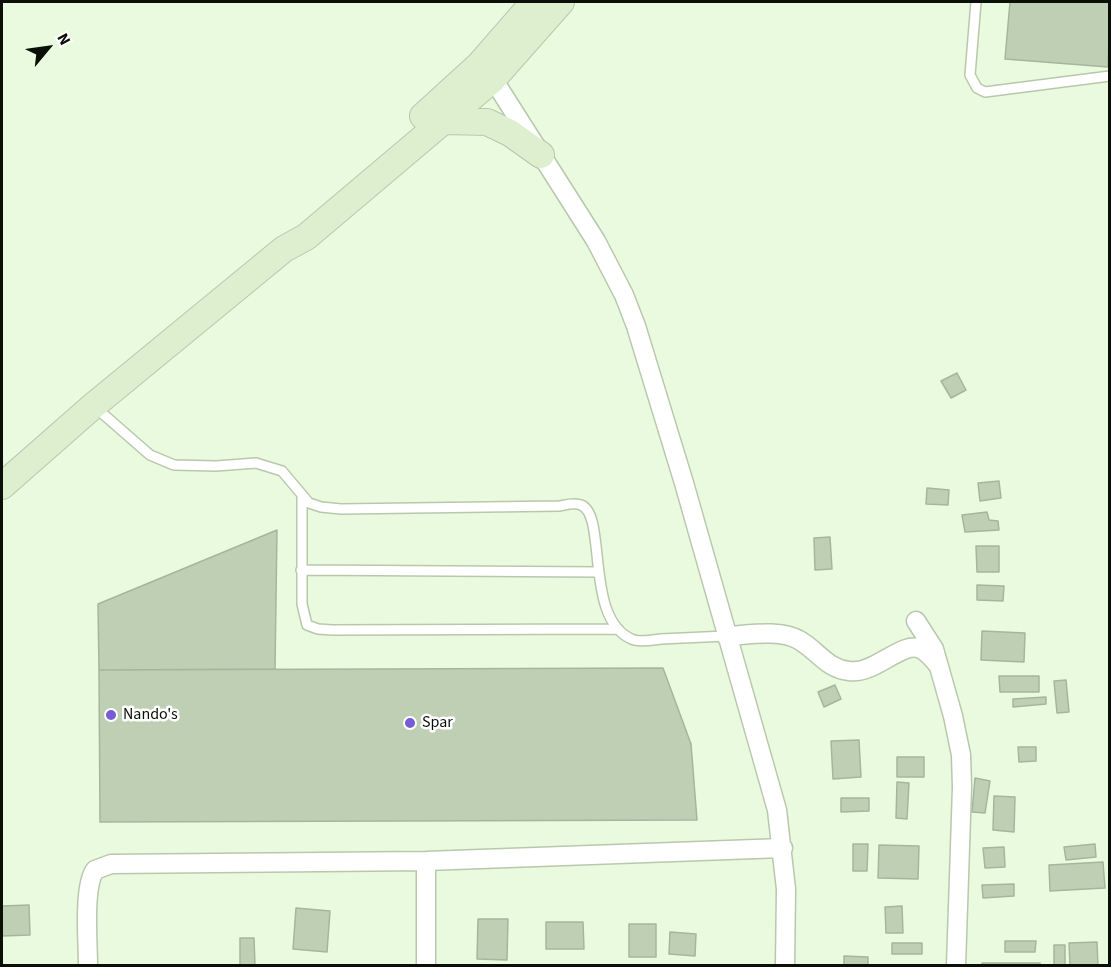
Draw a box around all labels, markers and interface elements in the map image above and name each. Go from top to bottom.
north arrow [18,18,78,78]
text: N [52,29,76,49]
place label: Nando's [123,705,178,725]
marker: Nando's [104,708,118,722]
place label: Spar [422,713,453,733]
marker: Spar [403,716,417,730]

